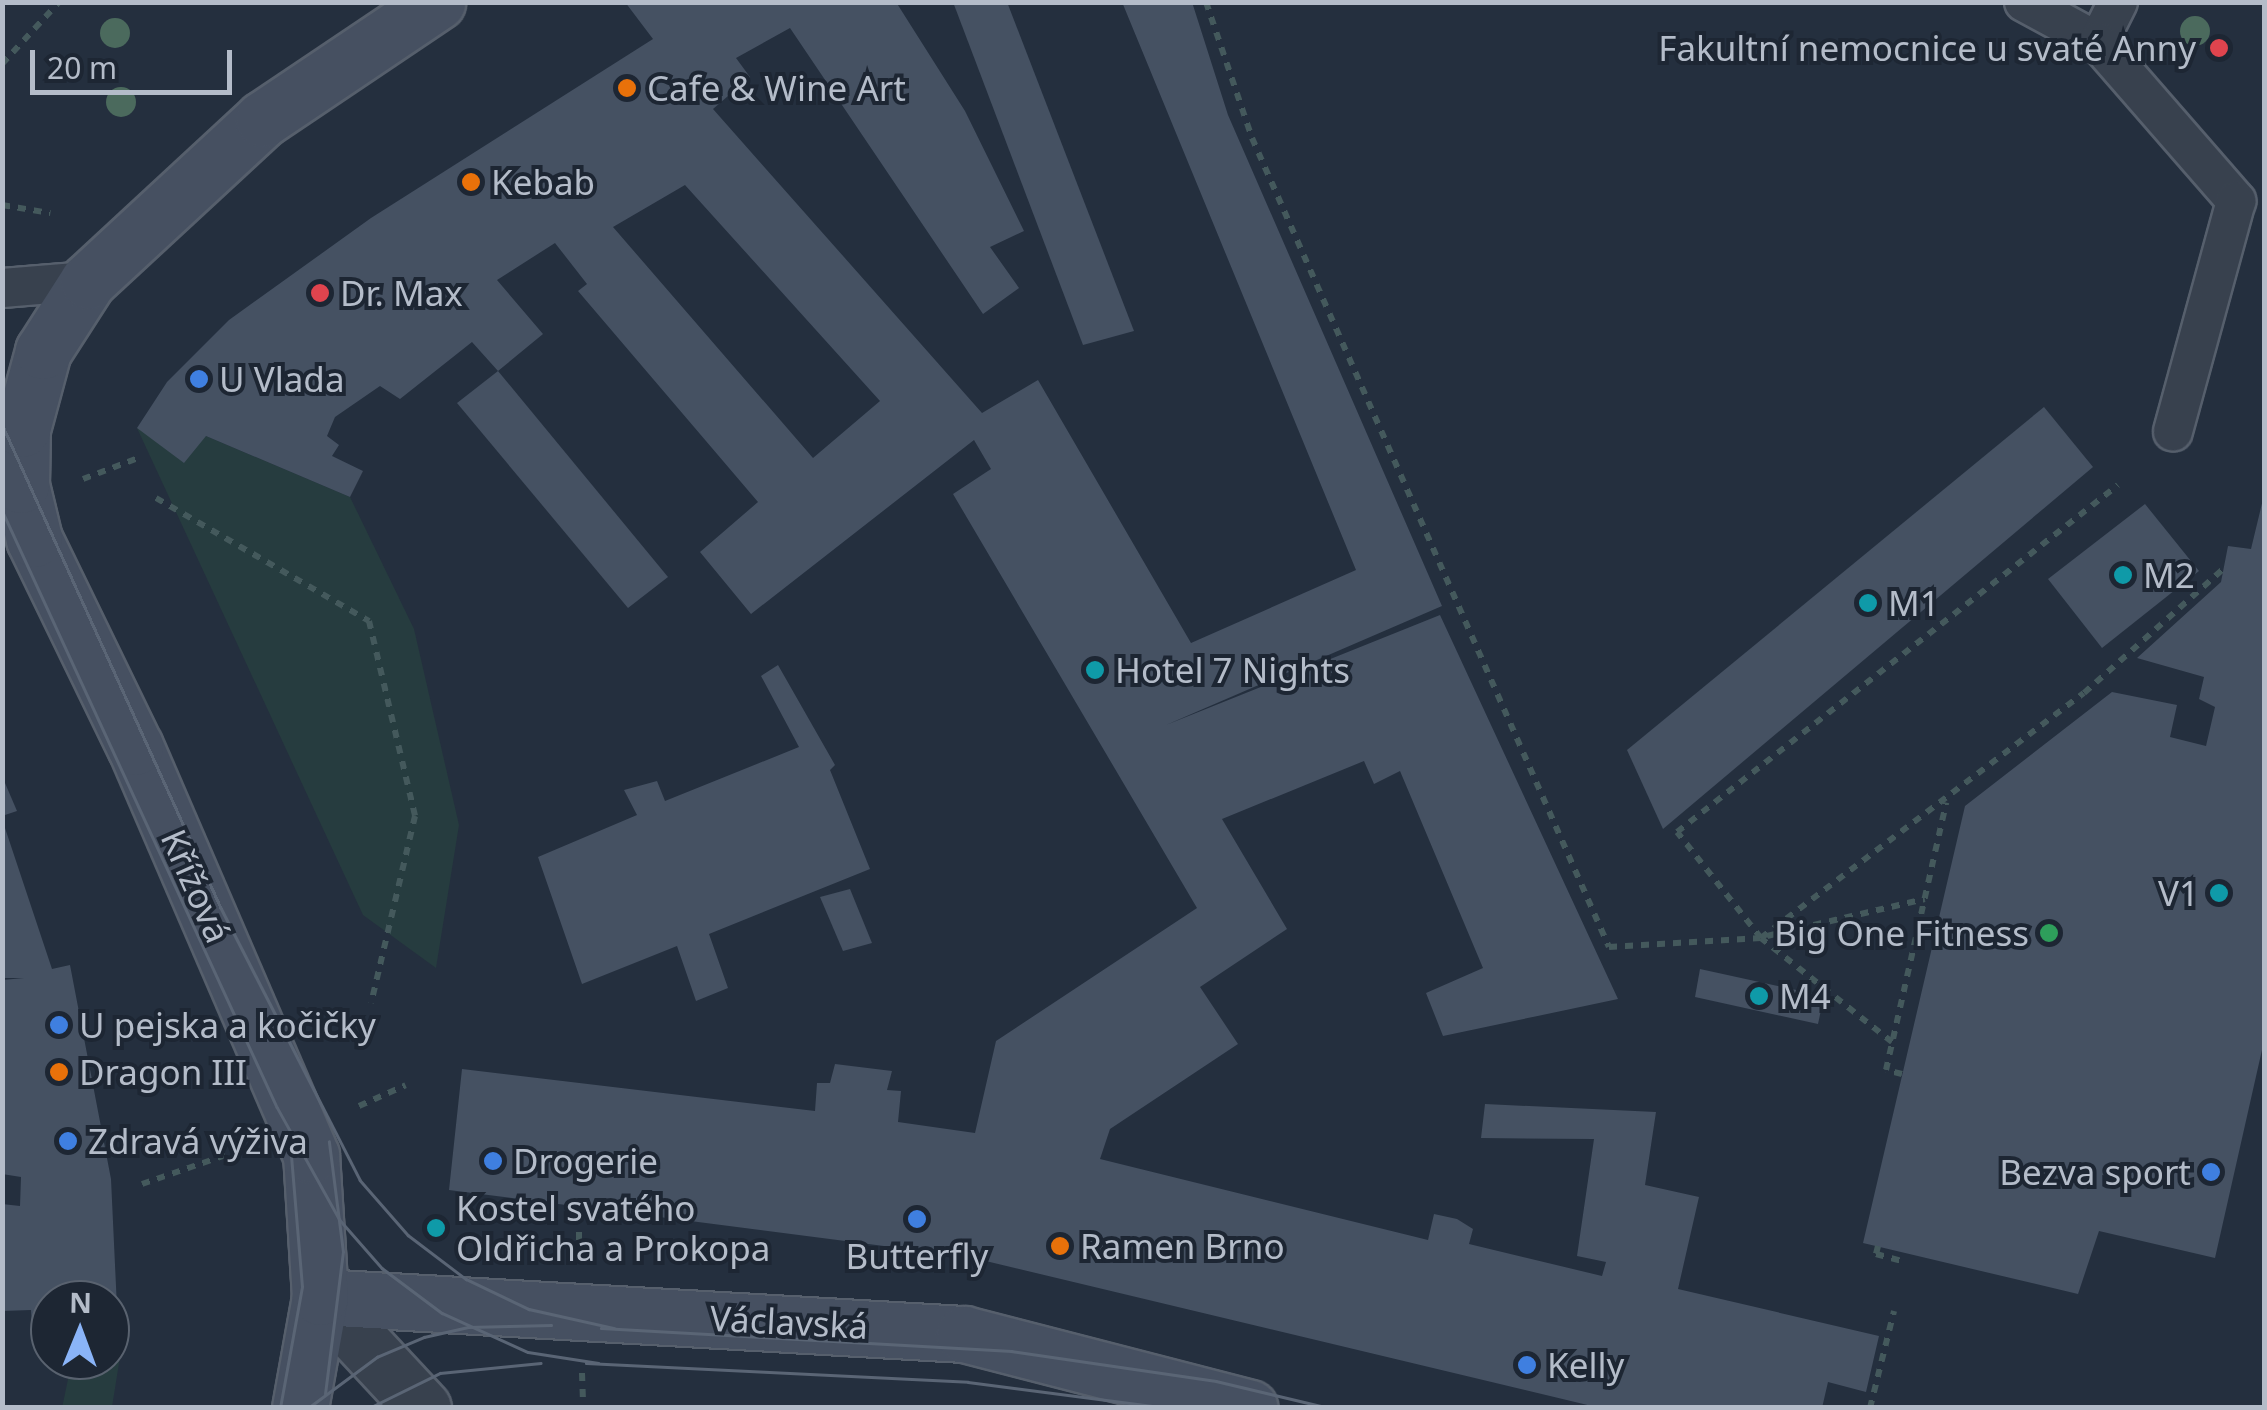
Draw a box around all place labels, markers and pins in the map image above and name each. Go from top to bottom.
place label: Fakultní nemocnice u svaté Anny [1658,27,2196,69]
marker: Fakultní nemocnice u svaté Anny [2206,35,2232,61]
place label: Cafe & Wine Art [647,67,906,109]
marker: Cafe & Wine Art [616,77,638,99]
place label: Kebab [491,161,595,203]
marker: Kebab [460,171,482,193]
place label: Dr. Max [340,272,463,314]
marker: Dr. Max [309,282,331,304]
place label: U Vlada [219,358,345,400]
marker: U Vlada [188,368,210,390]
place label: M2 [2143,554,2195,596]
marker: M2 [2112,564,2134,586]
place label: M1 [1888,582,1940,624]
marker: M1 [1857,592,1879,614]
place label: Hotel 7 Nights [1115,649,1350,691]
marker: Hotel 7 Nights [1084,659,1106,681]
place label: V1 [2158,872,2199,914]
marker: V1 [2208,882,2230,904]
place label: Big One Fitness [1774,912,2029,954]
marker: Big One Fitness [2038,922,2060,944]
place label: M4 [1779,975,1831,1017]
marker: M4 [1748,985,1770,1007]
place label: U pejska a kočičky [79,1004,376,1046]
marker: U pejska a kočičky [48,1014,70,1036]
place label: Dragon III [79,1051,247,1093]
marker: Dragon III [48,1061,70,1083]
place label: Zdravá výživa [88,1120,308,1162]
marker: Zdravá výživa [57,1130,79,1152]
place label: Drogerie [513,1140,658,1182]
marker: Drogerie [482,1150,504,1172]
place label: Bezva sport [1999,1151,2191,1193]
marker: Bezva sport [2200,1161,2222,1183]
place label: Kostel svatého Oldřicha a Prokopa [456,1187,770,1269]
marker: Butterfly [906,1208,928,1230]
marker: Kostel svatého Oldřicha a Prokopa [425,1217,447,1239]
place label: Ramen Brno [1080,1225,1285,1267]
place label: Butterfly [846,1235,988,1277]
marker: Ramen Brno [1049,1235,1071,1257]
place label: Kelly [1547,1344,1624,1386]
marker: Kelly [1516,1354,1538,1376]

